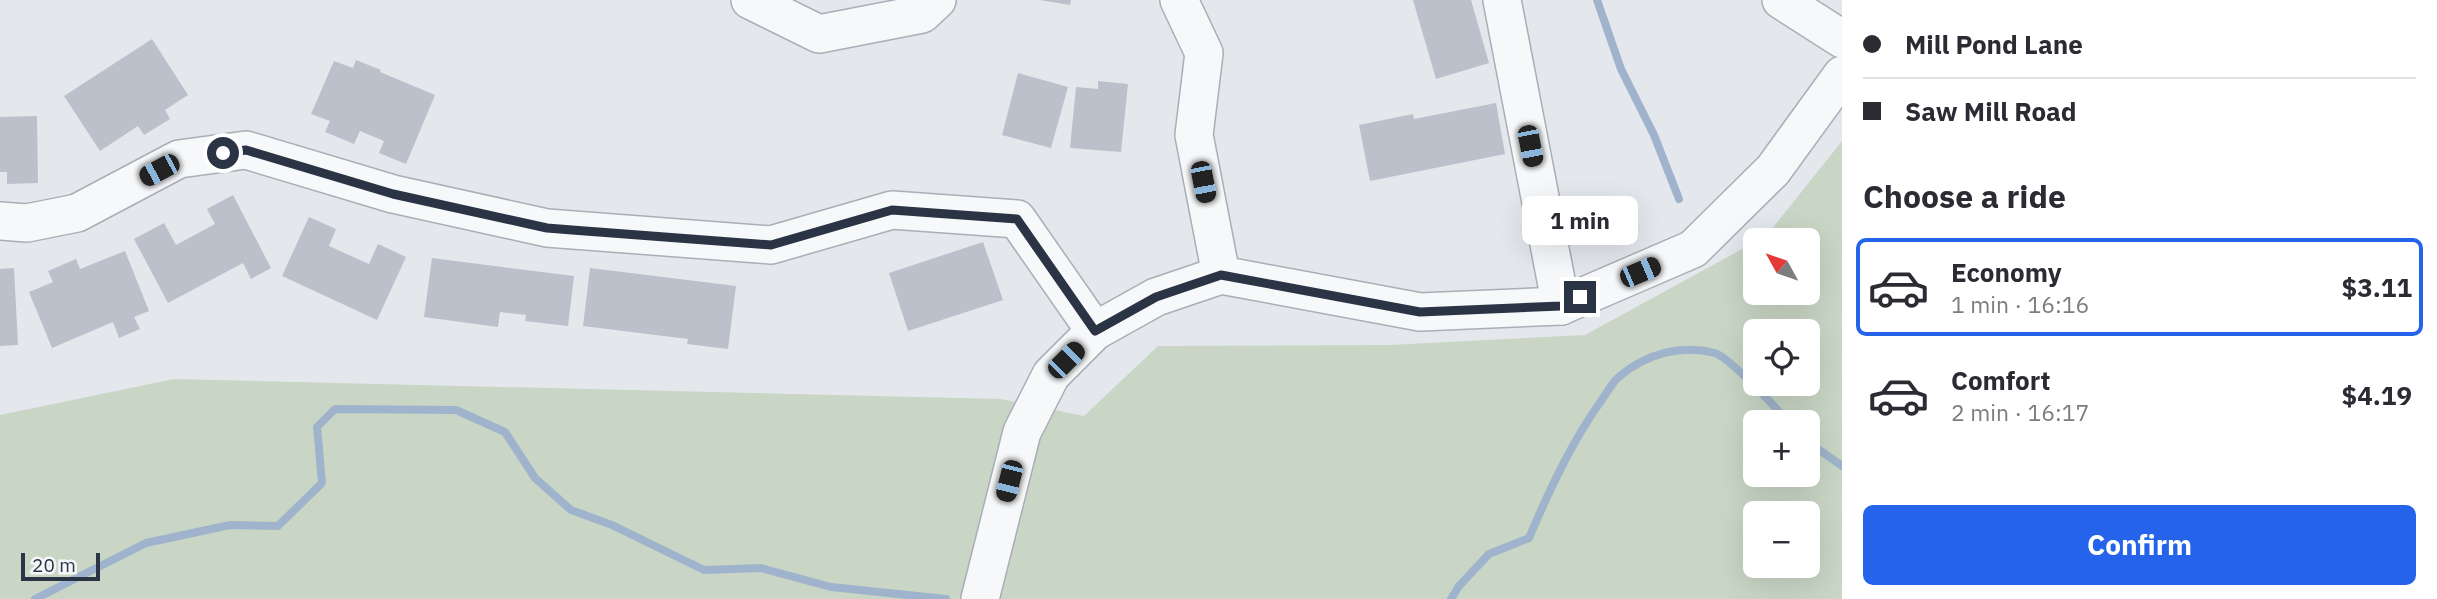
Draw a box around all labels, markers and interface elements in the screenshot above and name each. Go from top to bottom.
text: Mill Pond Lane [1905,27,2083,61]
text: Saw Mill Road [1905,94,2077,128]
car [1516,123,1545,169]
route start [207,137,239,169]
car [136,151,183,189]
car [1189,159,1218,205]
text: Choose a ride [1863,175,2066,217]
callout: 1 min [1522,196,1638,244]
text: 1 min [1550,205,1610,235]
north arrow [1743,228,1820,304]
map controls [1743,228,1820,578]
car [1617,254,1664,290]
text: Economy [1951,255,2062,289]
icon: car [1867,256,1930,319]
text: $3.11 [2342,270,2412,304]
route end [1564,281,1596,313]
text: 1 min · 16:16 [1951,289,2089,319]
button: locate [1743,319,1820,396]
car [1044,338,1089,382]
text: Comfort [1951,363,2050,397]
icon: car [1867,364,1930,427]
text: $4.19 [2342,378,2412,412]
text: 2 min · 16:17 [1951,397,2089,427]
button: + [1743,410,1820,487]
car [994,458,1025,504]
button: − [1743,501,1820,578]
button: Confirm [1863,505,2416,585]
scale bar [21,550,100,582]
text: 20 m [32,553,76,577]

